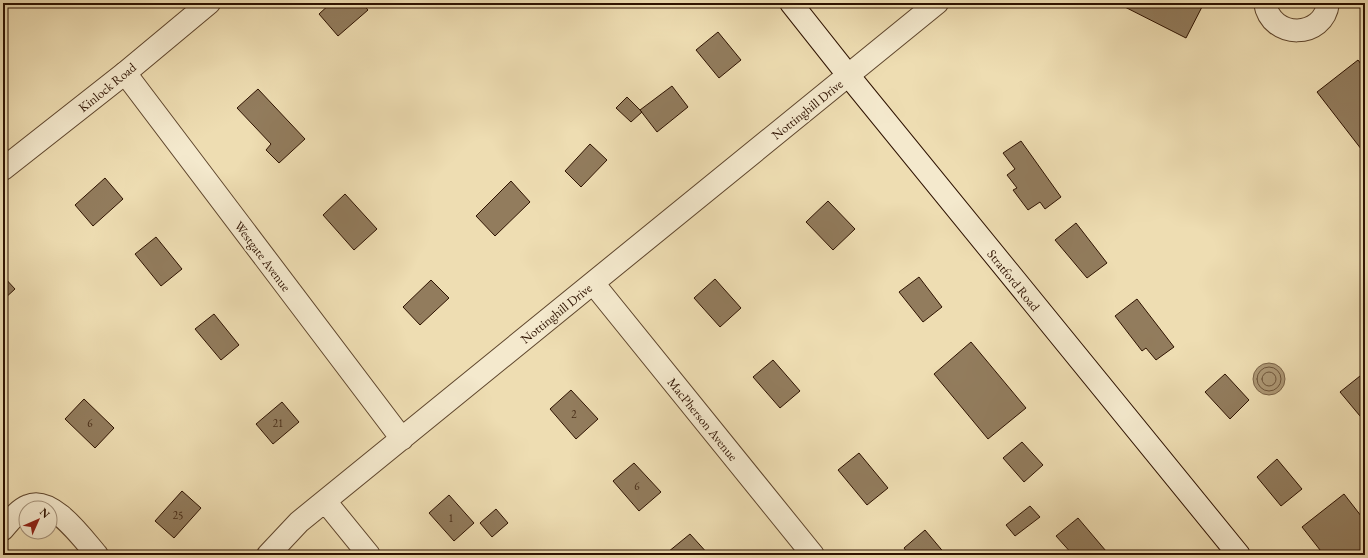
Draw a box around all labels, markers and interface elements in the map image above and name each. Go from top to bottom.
street label: Kinlock Road [75,59,140,116]
street label: Nottinghill Drive [768,75,847,143]
street label: Westgate Avenue [231,218,295,295]
street label: Stratford Road [983,246,1044,315]
street label: Nottinghill Drive [517,279,596,347]
street label: MacPherson Avenue [664,374,742,465]
house number: 2 [571,407,577,421]
house number: 6 [87,416,93,430]
house number: 21 [273,416,283,430]
house number: 6 [634,479,640,493]
north arrow [18,500,58,540]
text: N [37,505,53,521]
house number: 25 [173,508,183,522]
house number: 1 [448,511,454,525]

